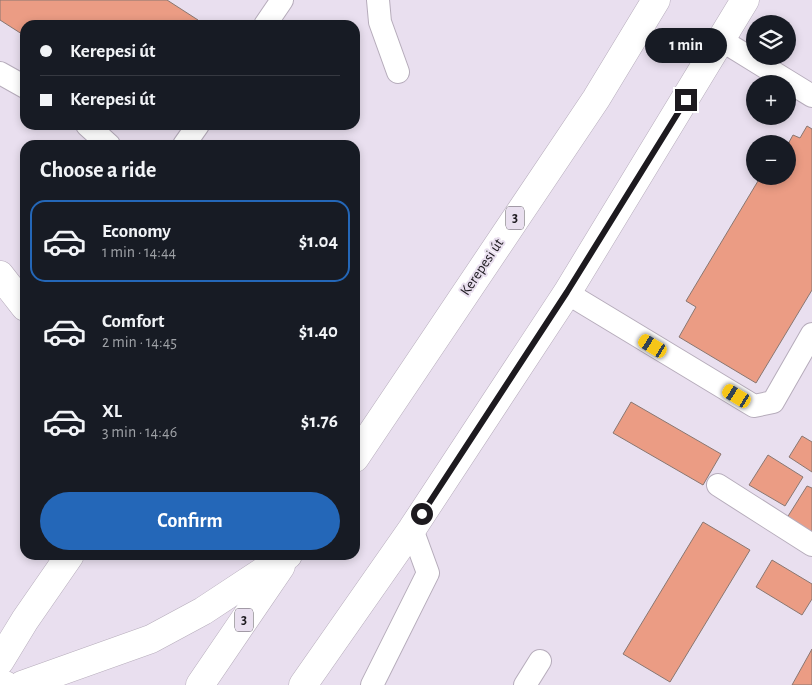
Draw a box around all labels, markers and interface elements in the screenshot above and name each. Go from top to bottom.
map controls [746,15,796,185]
button: layers [746,15,796,65]
callout: 1 min [645,28,727,62]
text: 1 min [669,37,703,53]
text: Kerepesi út [70,42,156,61]
button: + [746,75,796,125]
route end [675,89,697,111]
text: Kerepesi út [70,90,156,109]
button: − [746,135,796,185]
text: Choose a ride [40,159,156,181]
road number: 3 [506,207,524,230]
icon: car [42,219,87,264]
text: Economy [102,222,171,241]
text: $1.04 [299,232,338,251]
street label: Kerepesi út [458,236,507,298]
text: 1 min · 14:44 [102,244,176,260]
icon: car [42,309,87,354]
text: Comfort [102,312,164,331]
text: $1.40 [299,322,338,341]
car [636,332,669,360]
text: 2 min · 14:45 [102,334,177,350]
car [720,382,753,410]
icon: car [42,399,87,444]
text: XL [102,402,122,421]
text: $1.76 [301,412,338,431]
text: 3 min · 14:46 [102,424,177,440]
button: Confirm [40,492,340,550]
route start [411,503,433,525]
road number: 3 [235,608,253,632]

